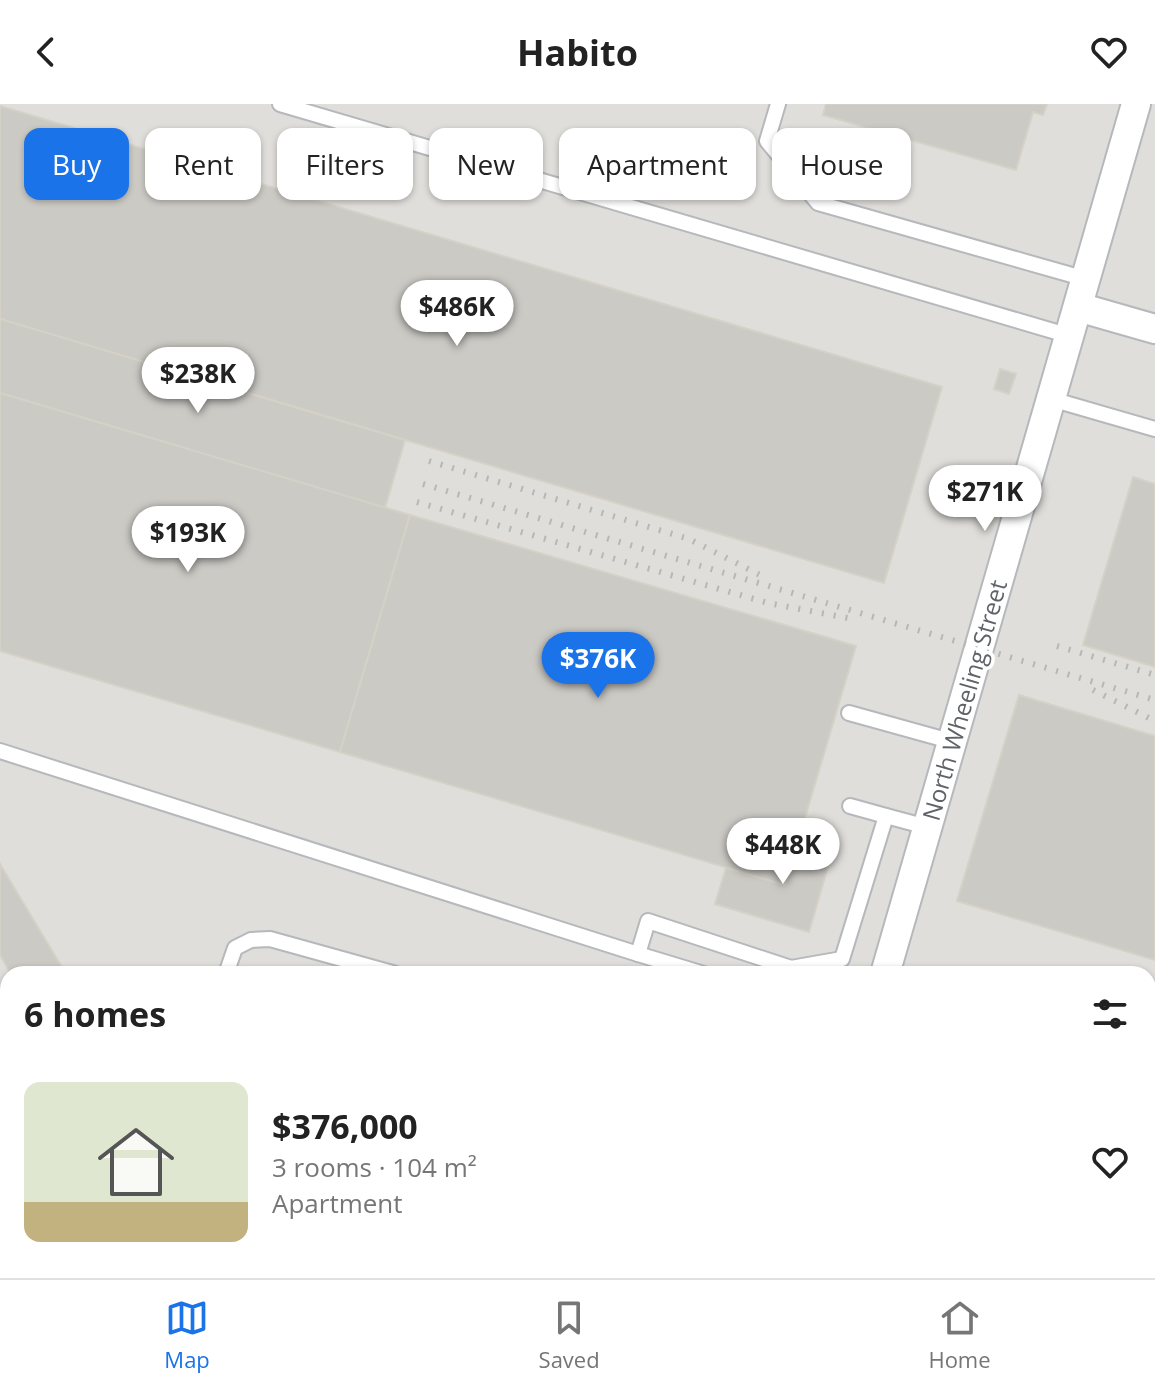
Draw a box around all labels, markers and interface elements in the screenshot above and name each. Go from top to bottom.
text: Habito [517,28,638,77]
icon: back [24,30,68,74]
icon: heart [1087,30,1131,74]
chip: Buy [24,128,129,200]
chip: Rent [145,128,261,200]
chip: Filters [277,128,413,200]
chip: New [429,128,543,200]
chip: Apartment [559,128,756,200]
chip: House [772,128,911,200]
pin: $486K [401,280,513,348]
text: $486K [419,288,495,324]
pin: $238K [142,347,254,415]
text: $238K [160,355,236,391]
pin: $271K [929,465,1041,533]
text: $271K [947,473,1023,509]
pin: $193K [132,506,244,574]
text: $193K [150,514,226,550]
street label: North Wheeling Street [914,576,1014,824]
pin: $376K [542,632,654,700]
text: $376K [560,640,636,676]
pin: $448K [727,818,839,886]
text: $448K [745,826,821,862]
text: 6 homes [24,991,166,1037]
icon: filters [1088,992,1132,1036]
text: $376,000 [272,1103,418,1149]
icon: home [88,1114,184,1210]
icon: heart [1088,1140,1132,1184]
text: 3 rooms · 104 m² [272,1149,477,1185]
text: Apartment [272,1185,403,1221]
tab: Map [164,1296,210,1374]
tab: Saved [539,1296,600,1374]
tab: Home [928,1296,991,1374]

